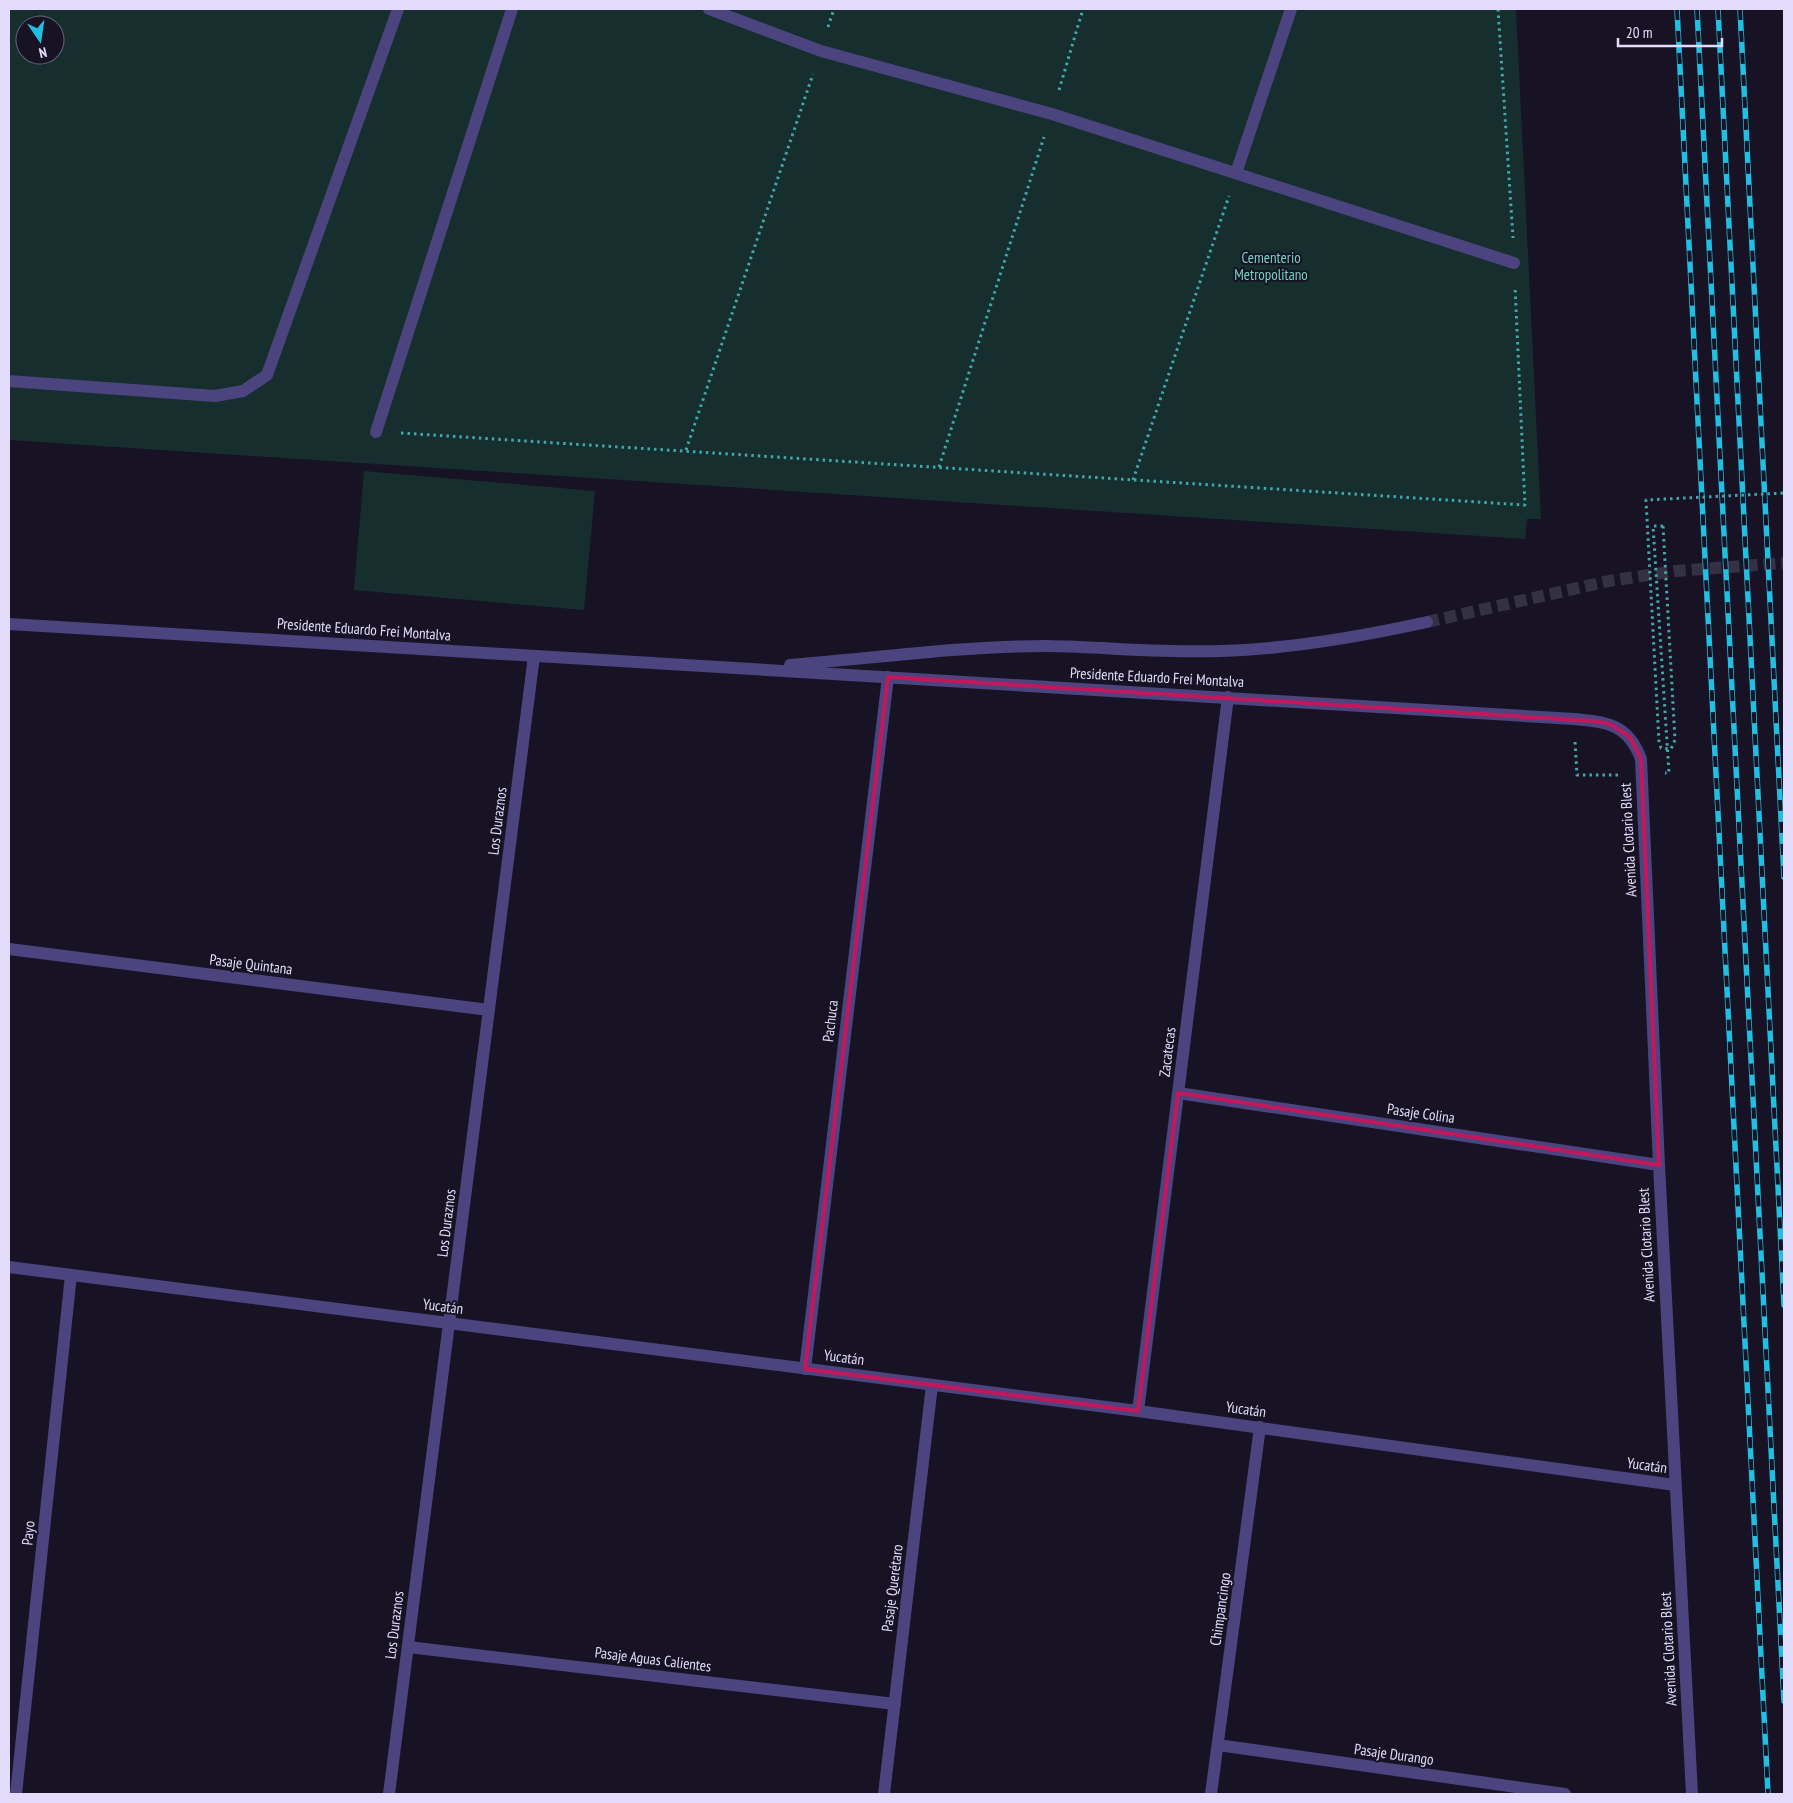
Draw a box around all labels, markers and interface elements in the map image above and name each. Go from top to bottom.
north arrow [15,15,65,65]
scale bar [1618,15,1722,47]
text: 20 m [1626,23,1652,42]
text: N [37,43,49,62]
park label: Cementerio Metropolitano [1234,248,1308,284]
street label: Presidente Eduardo Frei Montalva [276,613,452,645]
street label: Presidente Eduardo Frei Montalva [1069,663,1245,691]
street label: Avenida Clotario Blest [1616,783,1640,897]
street label: Los Duraznos [483,786,511,856]
street label: Pasaje Quintana [208,949,294,979]
street label: Pachuca [818,999,842,1043]
street label: Zacatecas [1155,1026,1179,1078]
street label: Pasaje Colina [1386,1099,1456,1127]
street label: Los Duraznos [432,1188,460,1258]
street label: Avenida Clotario Blest [1634,1188,1658,1302]
street label: Yucatán [422,1294,464,1318]
street label: Yucatán [823,1345,865,1369]
street label: Yucatán [1225,1397,1267,1421]
street label: Yucatán [1626,1453,1668,1477]
street label: Payo [17,1520,39,1546]
street label: Pasaje Querétaro [877,1543,907,1633]
street label: Chimpancingo [1205,1571,1235,1647]
street label: Los Duraznos [380,1590,408,1660]
street label: Avenida Clotario Blest [1656,1592,1680,1706]
street label: Pasaje Aguas Calientes [594,1642,712,1676]
street label: Pasaje Durango [1353,1739,1435,1769]

